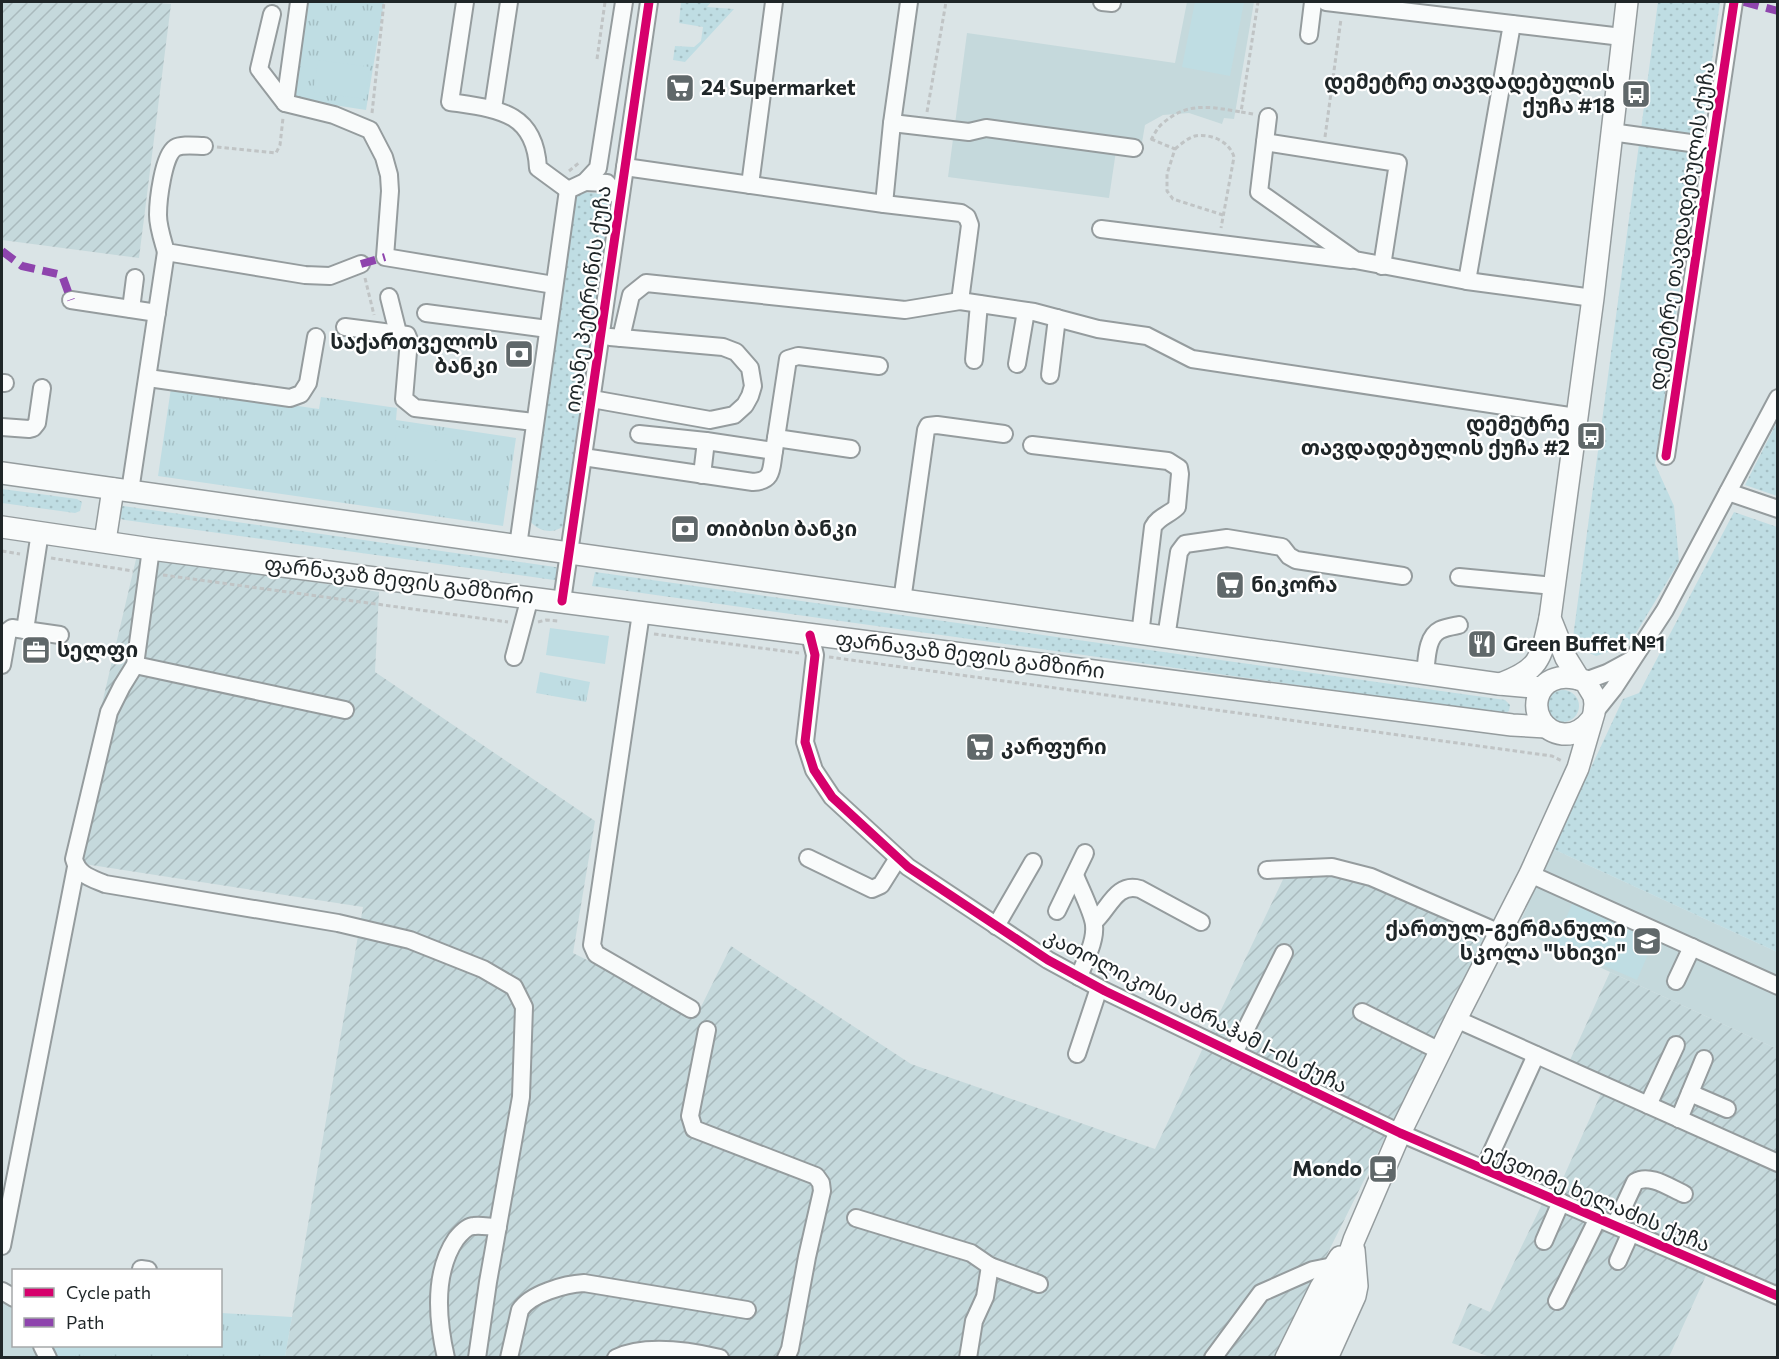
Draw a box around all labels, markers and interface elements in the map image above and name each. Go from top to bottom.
street label: დემეტრე თავდადებულის ქუჩა [1642,60,1721,392]
place label: დემეტრე თავდადებულის ქუჩა #18 [1324,68,1615,118]
supermarket icon: 24 Supermarket [664,72,696,104]
place label: 24 Supermarket [701,74,856,99]
bus stop icon: დემეტრე თავდადებულის ქუჩა #18 [1620,78,1652,110]
street label: იოანე პეტრიწის ქუჩა [558,184,616,414]
place label: საქართველოს ბანკი [330,328,498,378]
bank icon: საქართველოს ბანკი [503,338,535,370]
place label: დემეტრე თავდადებულის ქუჩა #2 [1301,410,1570,461]
bus stop icon: დემეტრე თავდადებულის ქუჩა #2 [1575,420,1607,452]
bank icon: თიბისი ბანკი [669,513,701,545]
place label: თიბისი ბანკი [706,515,857,541]
street label: ფარნავაზ მეფის გამზირი [263,550,535,608]
supermarket icon: ნიკორა [1214,569,1246,601]
place label: ნიკორა [1251,571,1338,597]
street label: ფარნავაზ მეფის გამზირი [834,625,1106,683]
restaurant icon: Green Buffet №1 [1466,628,1498,660]
place label: Green Buffet №1 [1503,630,1665,655]
office icon: სელფი [20,634,52,666]
place label: სელფი [57,636,138,663]
supermarket icon: კარფური [964,731,996,763]
place label: კარფური [1001,733,1107,759]
place label: ქართულ-გერმანული სკოლა "სხივი" [1385,915,1626,966]
street label: კათოლიკოსი აბრაჰამ I-ის ქუჩა [1040,922,1352,1099]
school or university icon: ქართულ-გერმანული სკოლა "სხივი" [1631,925,1663,957]
street label: ექვთიმე ხელაძის ქუჩა [1478,1137,1715,1258]
cafe icon: Mondo [1367,1153,1399,1185]
place label: Mondo [1292,1155,1362,1180]
legend [12,1269,222,1347]
text: Cycle path [66,1281,151,1303]
text: Path [66,1311,104,1333]

